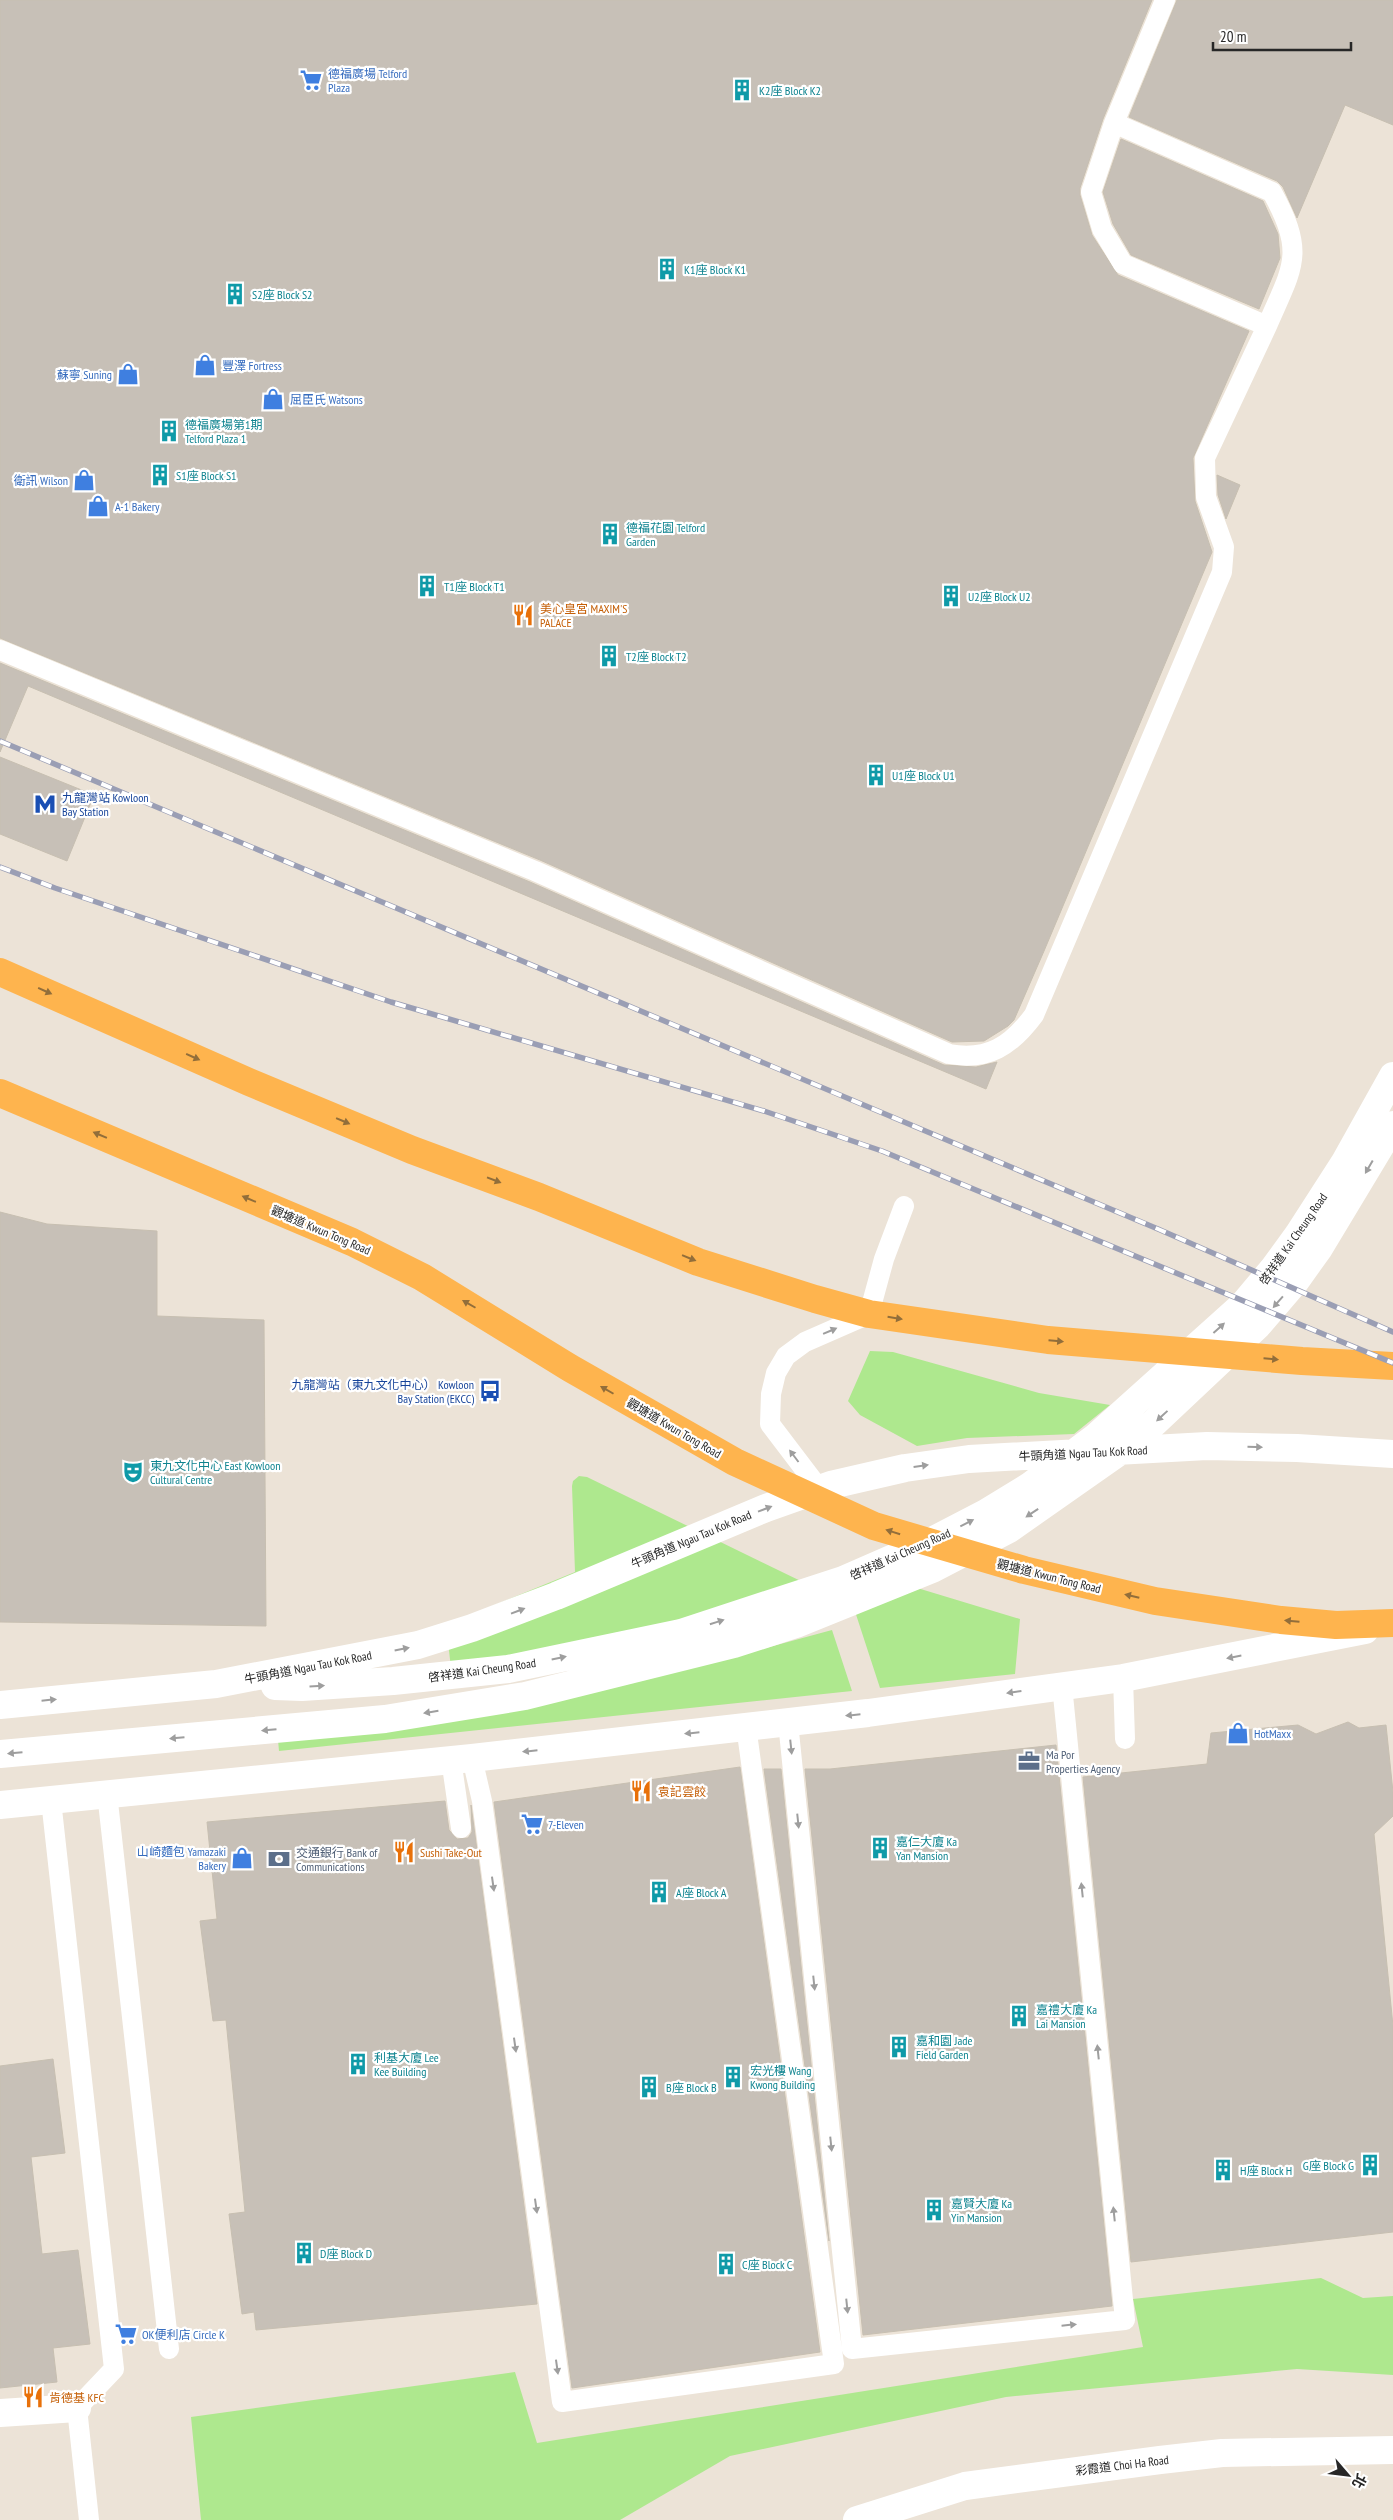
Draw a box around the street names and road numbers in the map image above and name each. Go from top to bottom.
street label: 啓祥道 Kai Cheung Road [1256,1190,1330,1288]
street label: 觀塘道 Kwun Tong Road [269,1202,373,1258]
street label: 觀塘道 Kwun Tong Road [624,1395,724,1461]
street label: 牛頭角道 Ngau Tau Kok Road [1018,1442,1148,1464]
street label: 牛頭角道 Ngau Tau Kok Road [629,1507,753,1571]
street label: 啓祥道 Kai Cheung Road [847,1525,953,1583]
street label: 觀塘道 Kwun Tong Road [996,1556,1102,1596]
street label: 牛頭角道 Ngau Tau Kok Road [243,1647,373,1687]
street label: 啓祥道 Kai Cheung Road [427,1655,537,1685]
street label: 彩霞道 Choi Ha Road [1074,2452,1170,2478]

